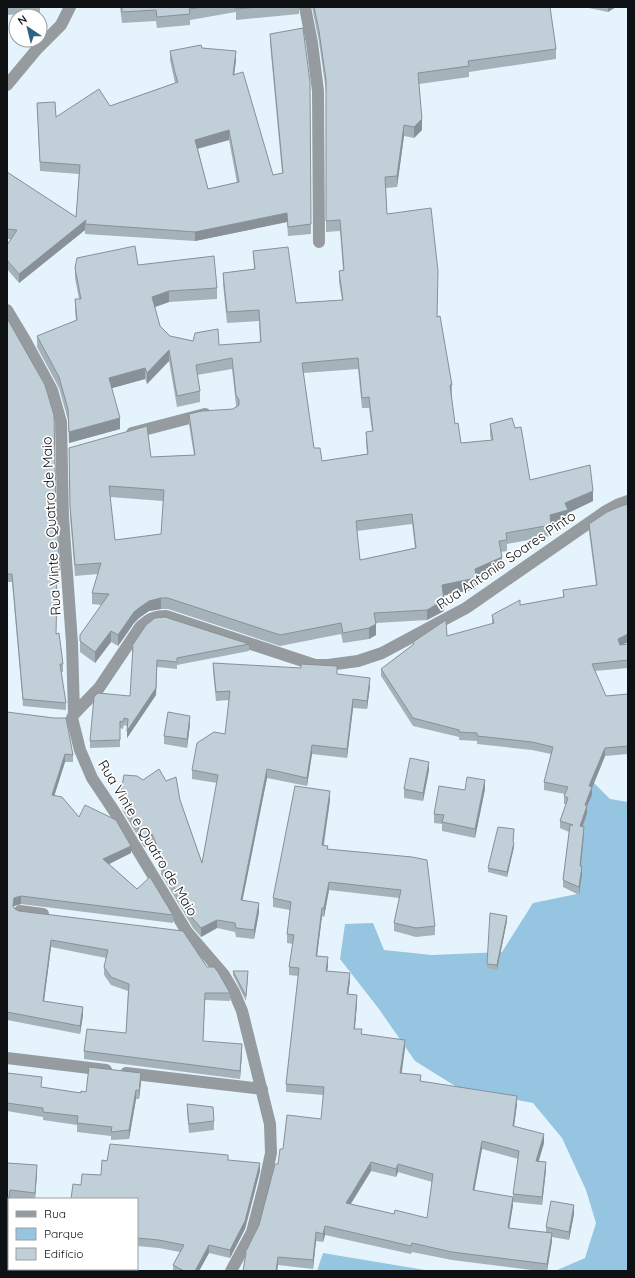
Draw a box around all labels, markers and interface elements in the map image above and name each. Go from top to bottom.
north arrow [8,8,48,48]
text: N [15,12,30,28]
street label: Rua Vinte e Quatro de Maio [37,436,65,616]
street label: Rua Antonio Soares Pinto [433,507,579,613]
street label: Rua Vinte e Quatro de Maio [94,757,202,919]
legend [8,1198,138,1270]
text: Rua [44,1206,66,1221]
text: Parque [44,1226,84,1241]
text: Edifício [44,1246,84,1261]

